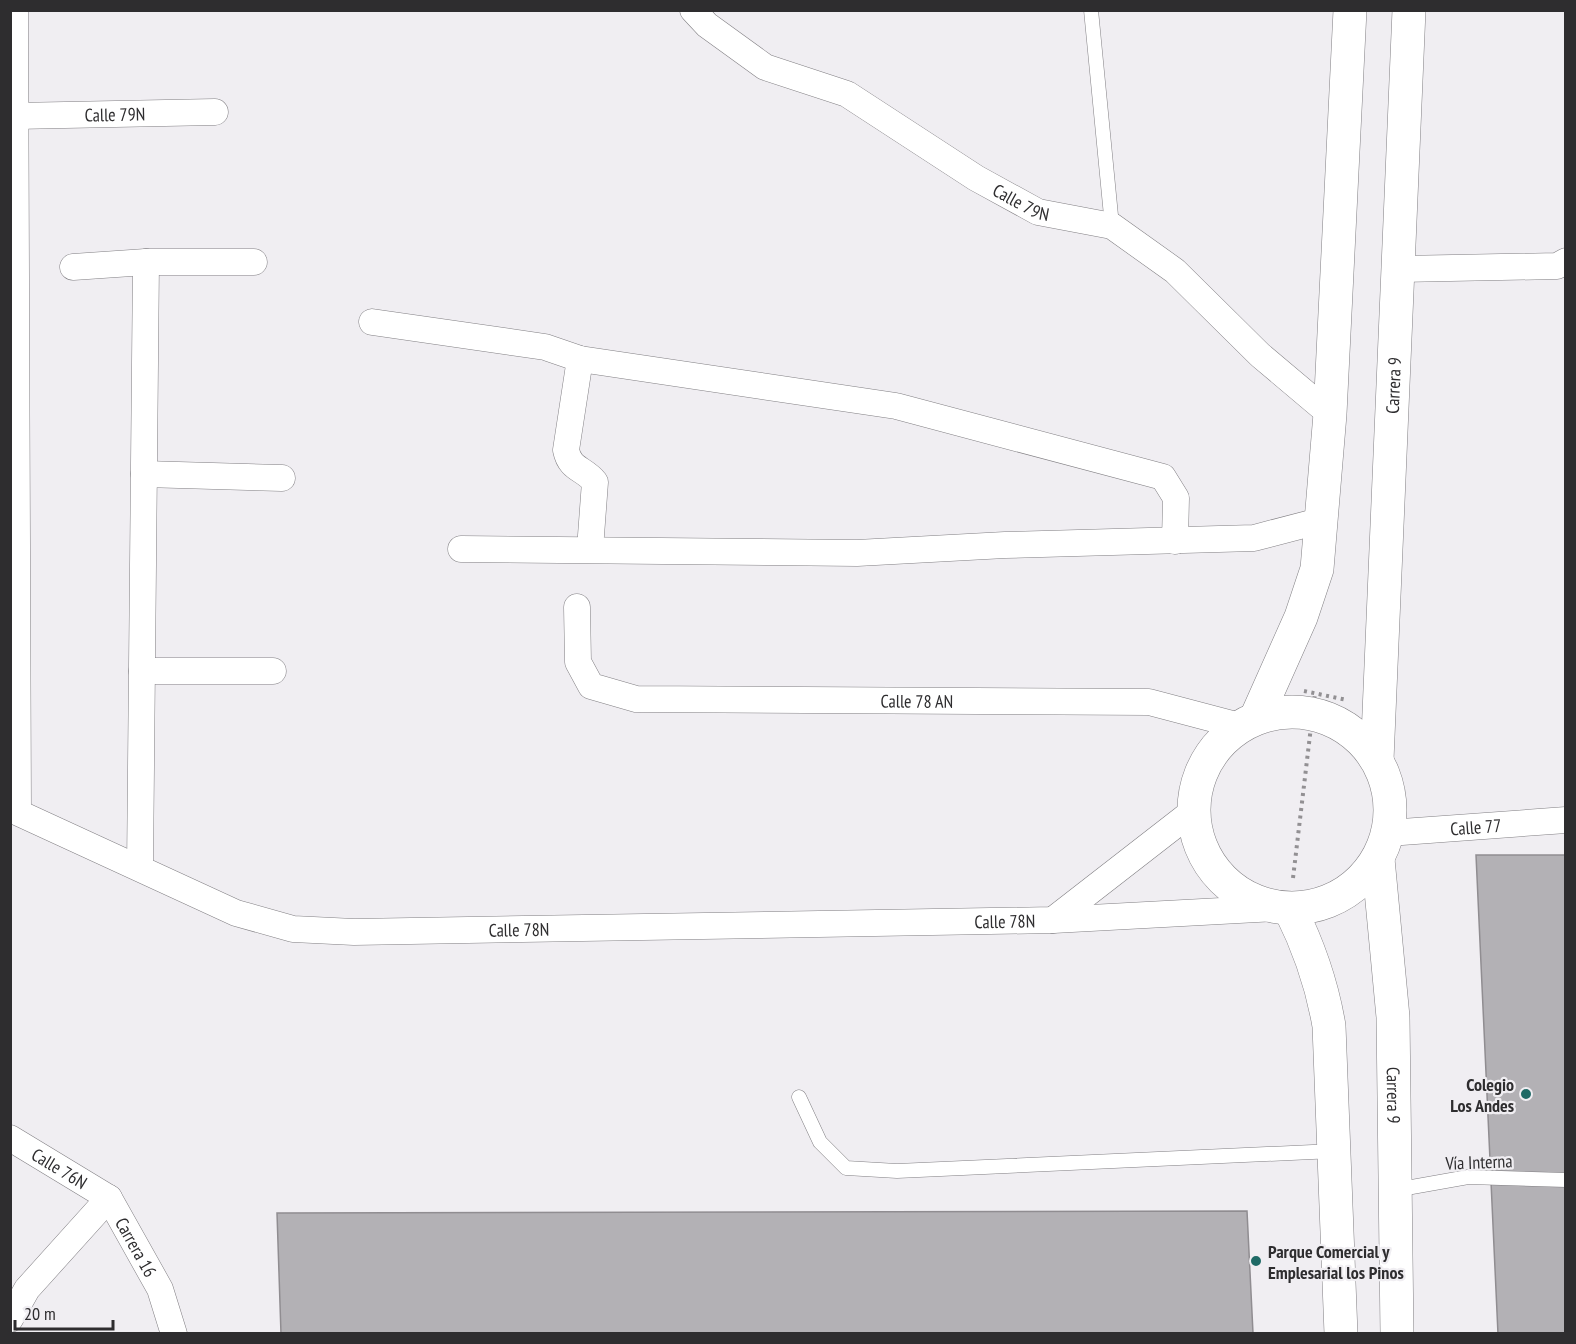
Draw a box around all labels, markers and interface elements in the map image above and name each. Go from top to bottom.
street label: Calle 79N [84,102,146,126]
street label: Calle 79N [989,178,1051,225]
street label: Carrera 9 [1380,357,1406,414]
street label: Calle 78 AN [880,689,953,712]
street label: Calle 77 [1449,813,1502,840]
street label: Calle 78N [974,909,1035,933]
street label: Calle 78N [488,917,550,941]
street label: Carrera 9 [1382,1067,1406,1124]
place label: Colegio Los Andes [1450,1073,1514,1117]
marker: Colegio Los Andes [1519,1087,1533,1101]
street label: Calle 76N [28,1142,92,1194]
street label: Vía Interna [1444,1149,1513,1175]
street label: Carrera 16 [111,1213,162,1281]
place label: Parque Comercial y Emplesarial los Pinos [1268,1240,1404,1284]
marker: Parque Comercial y Emplesarial los Pinos [1249,1254,1263,1268]
scale bar [15,1293,112,1331]
text: 20 m [24,1302,56,1325]

